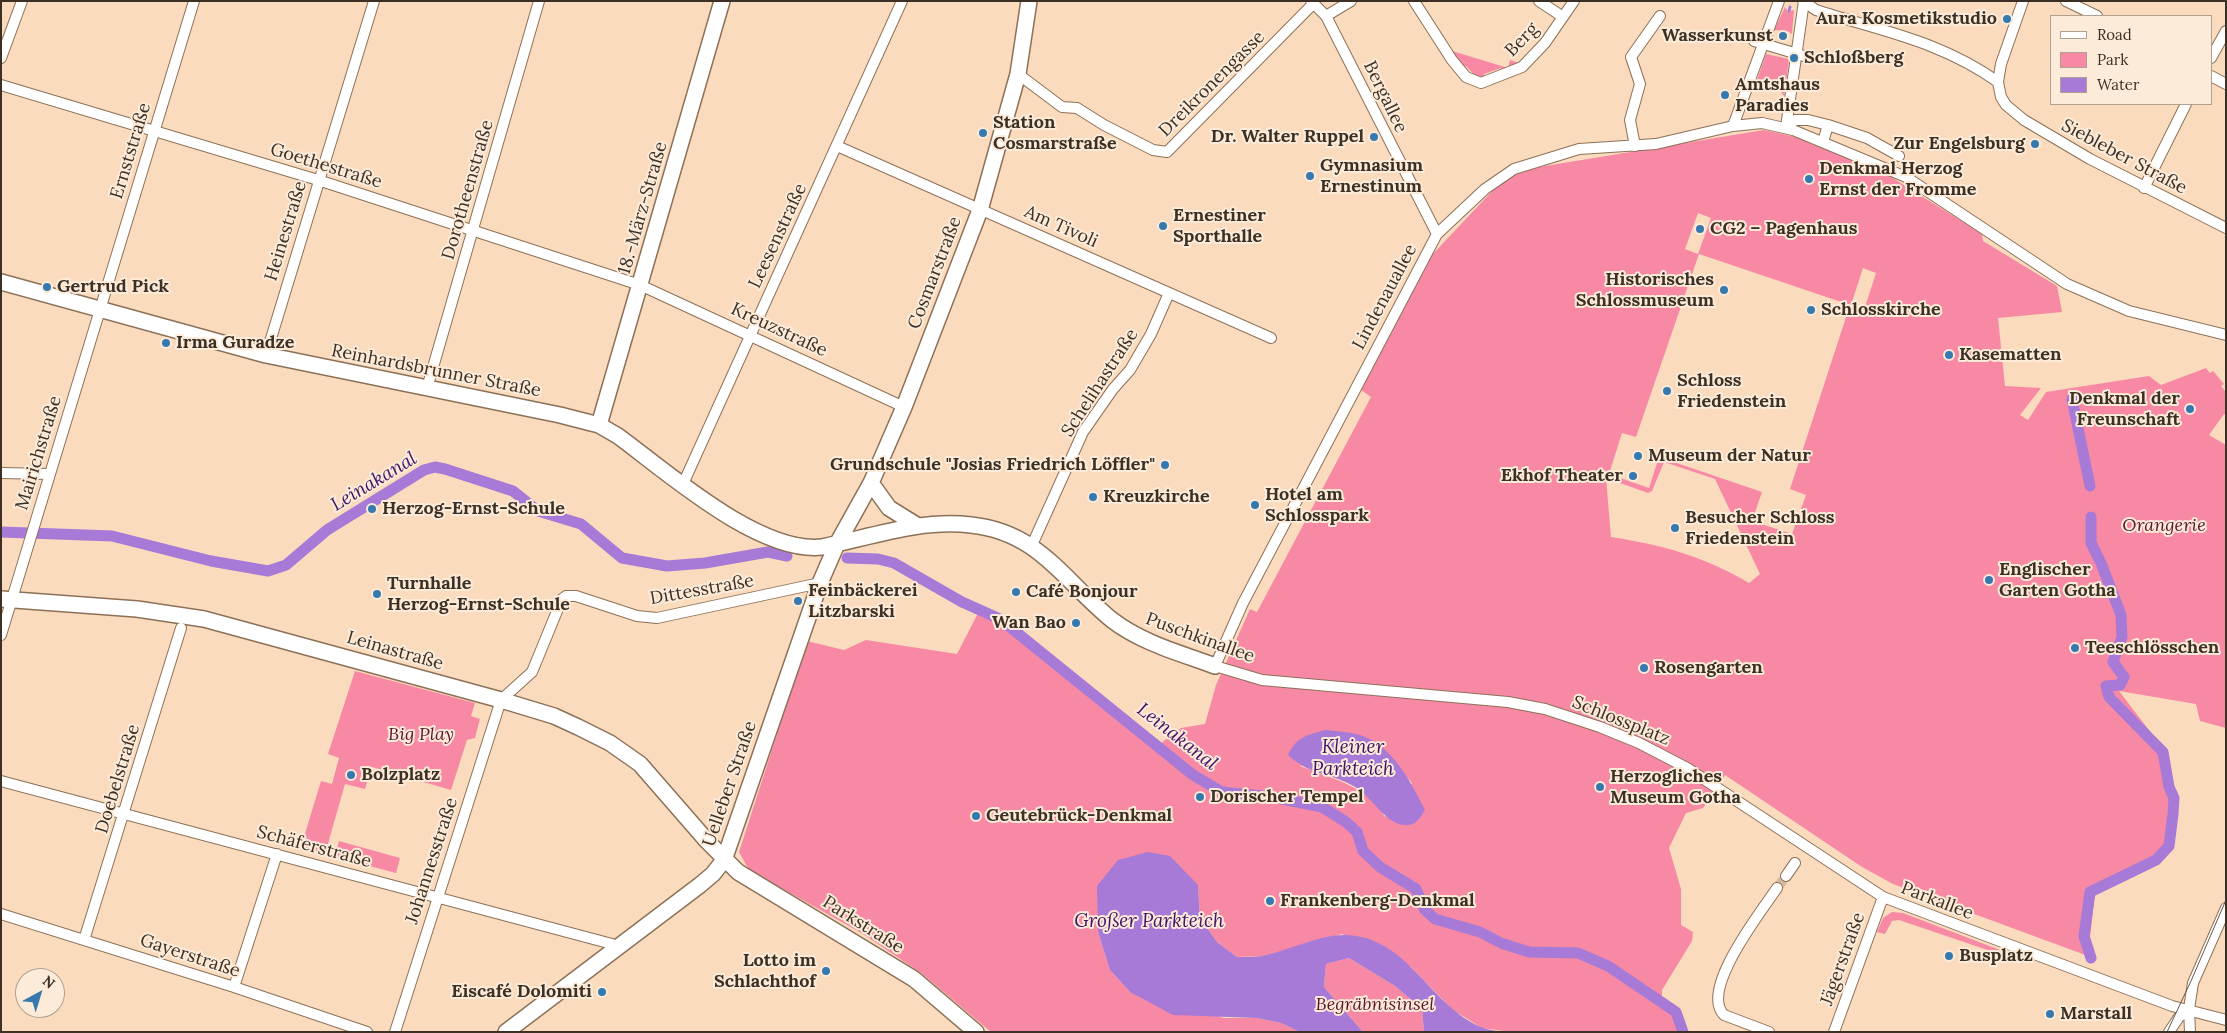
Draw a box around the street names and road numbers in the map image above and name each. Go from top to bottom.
street label: Berg [1501,19,1543,61]
street label: Dreikronengasse [1155,27,1269,141]
street label: Bergallee [1358,58,1412,136]
street label: Ernststraße [106,100,156,202]
street label: Siebleber Straße [2058,115,2190,199]
street label: Dorotheenstraße [438,118,498,262]
street label: Goethestraße [268,139,384,193]
street label: 18.-März-Straße [614,139,672,277]
street label: Heinestraße [261,178,311,284]
street label: Leesenstraße [744,180,812,292]
street label: Am Tivoli [1021,201,1101,253]
street label: Cosmarstraße [904,214,966,332]
street label: Lindenauallee [1348,241,1422,353]
street label: Kreuzstraße [727,298,831,362]
street label: Schelihastraße [1057,325,1143,441]
street label: Reinhardsbrunner Straße [329,340,543,402]
street label: Mairichstraße [11,393,67,513]
street label: Dittesstraße [648,570,756,610]
street label: Puschkinallee [1143,608,1257,668]
street label: Leinastraße [344,627,446,675]
street label: Schlossplatz [1569,692,1673,750]
street label: Uelleber Straße [698,718,762,850]
street label: Doebelstraße [91,722,145,836]
street label: Johannesstraße [401,795,463,927]
street label: Schäferstraße [254,821,374,873]
street label: Parkallee [1898,877,1976,925]
street label: Parkstraße [818,892,908,958]
street label: Jägerstraße [1816,910,1870,1008]
street label: Gayerstraße [137,930,243,982]

